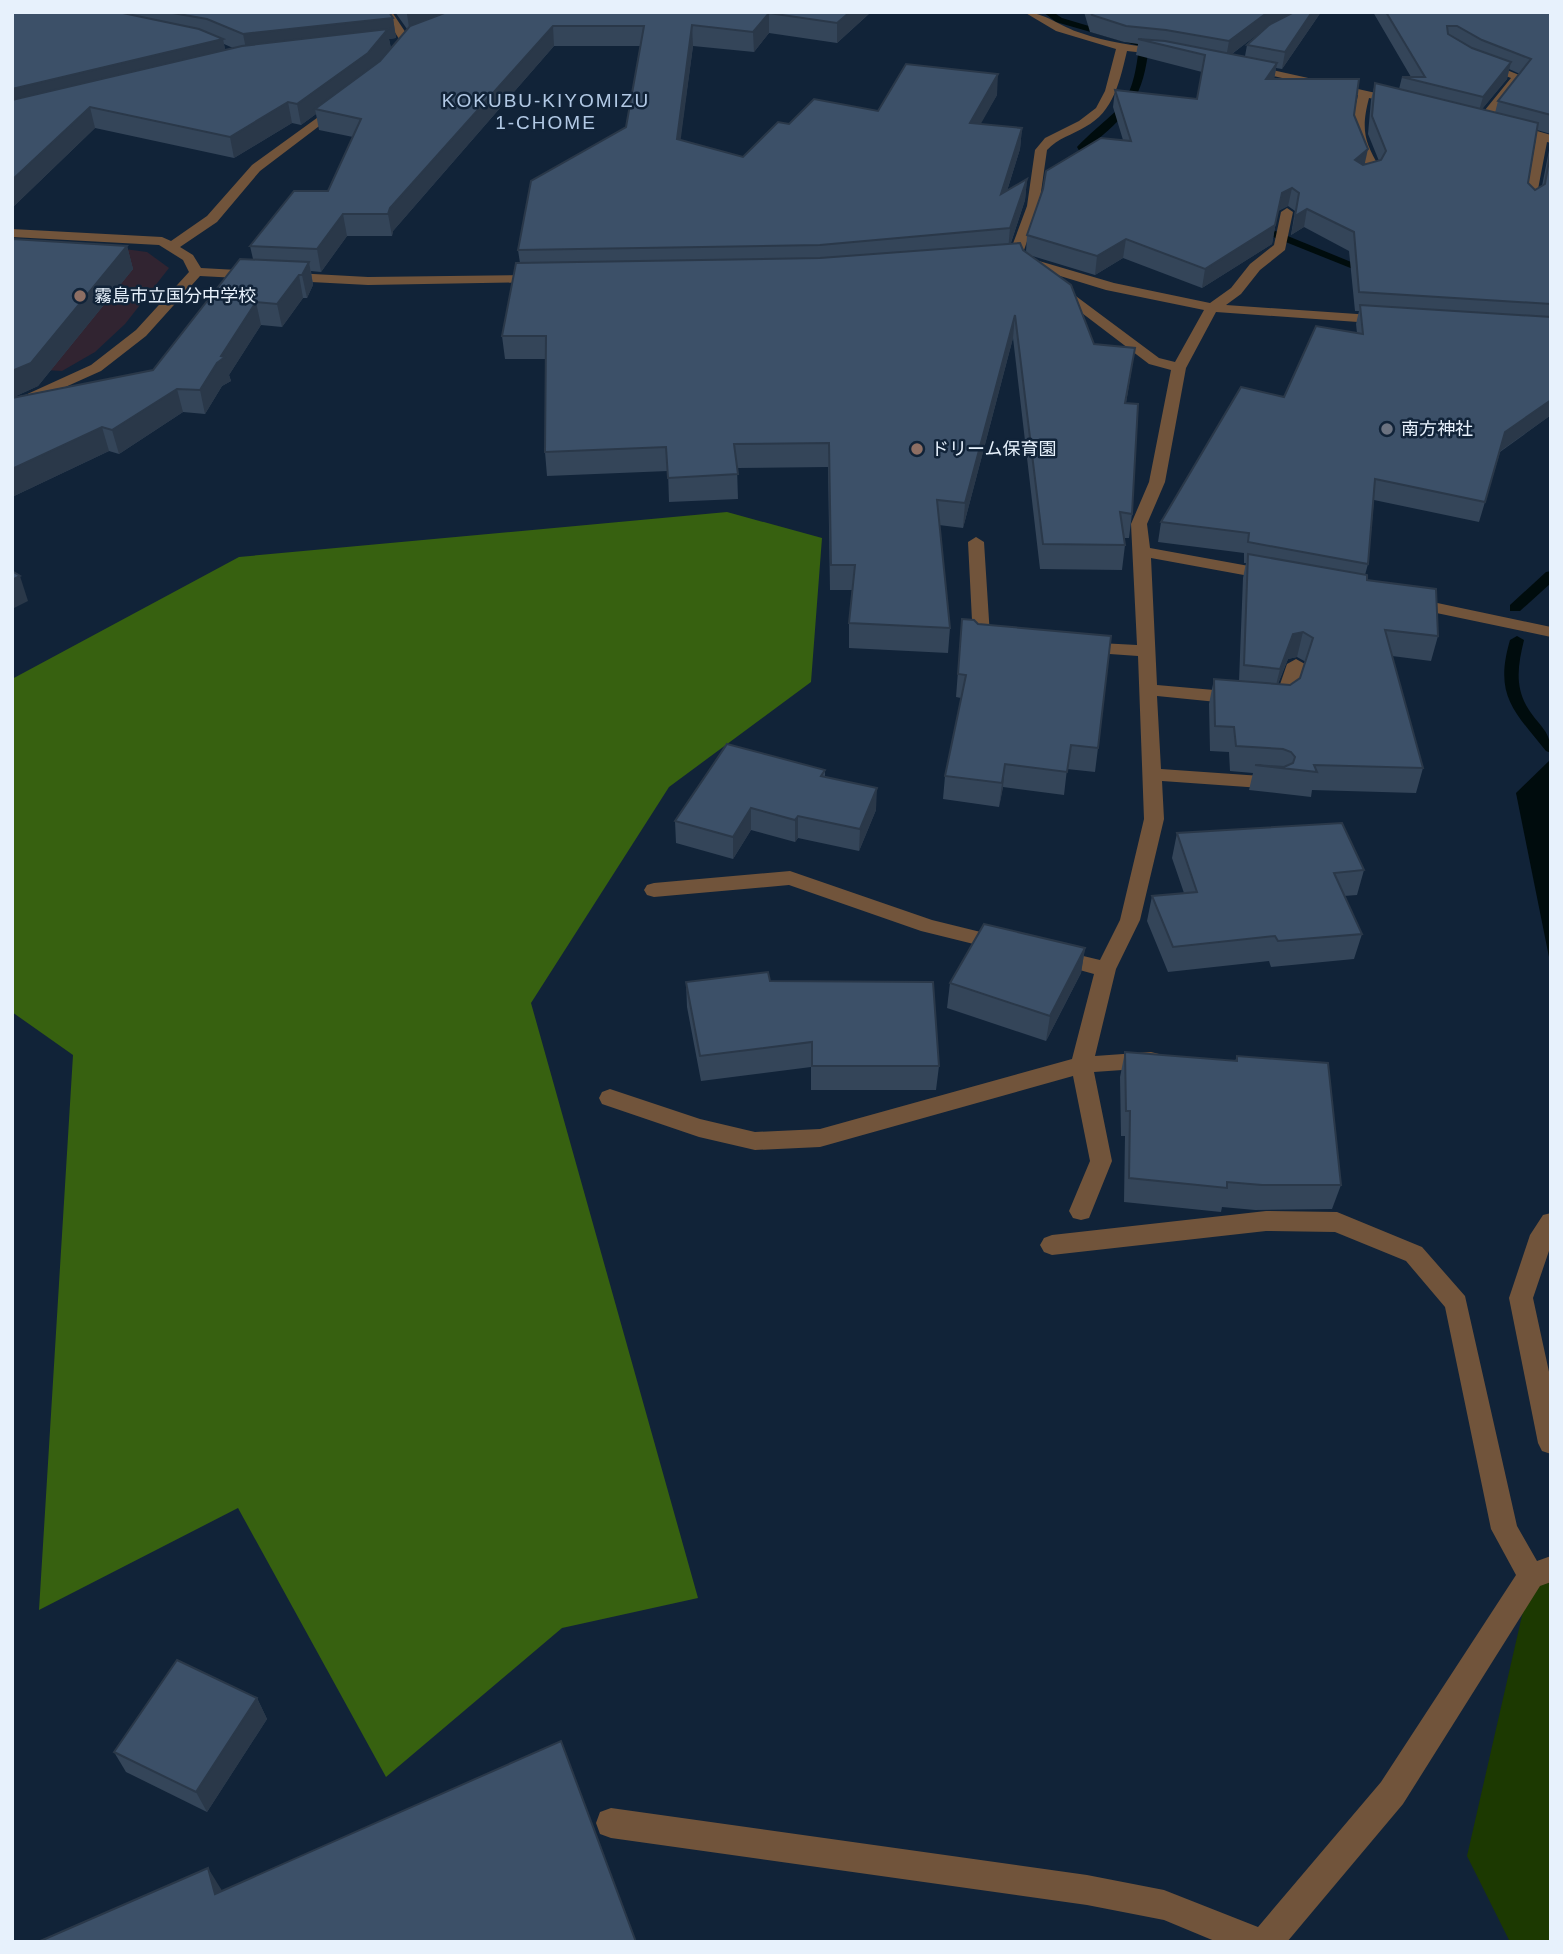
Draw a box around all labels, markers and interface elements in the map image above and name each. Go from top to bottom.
district label: KOKUBU-KIYOMIZU 1-CHOME [442,90,650,133]
place label: 霧島市立国分中学校 [94,286,256,306]
marker: 霧島市立国分中学校 [72,288,88,304]
place label: 南方神社 [1401,419,1473,439]
marker: 南方神社 [1379,421,1395,437]
place label: ドリーム保育園 [931,439,1056,459]
marker: ドリーム保育園 [909,441,925,457]

